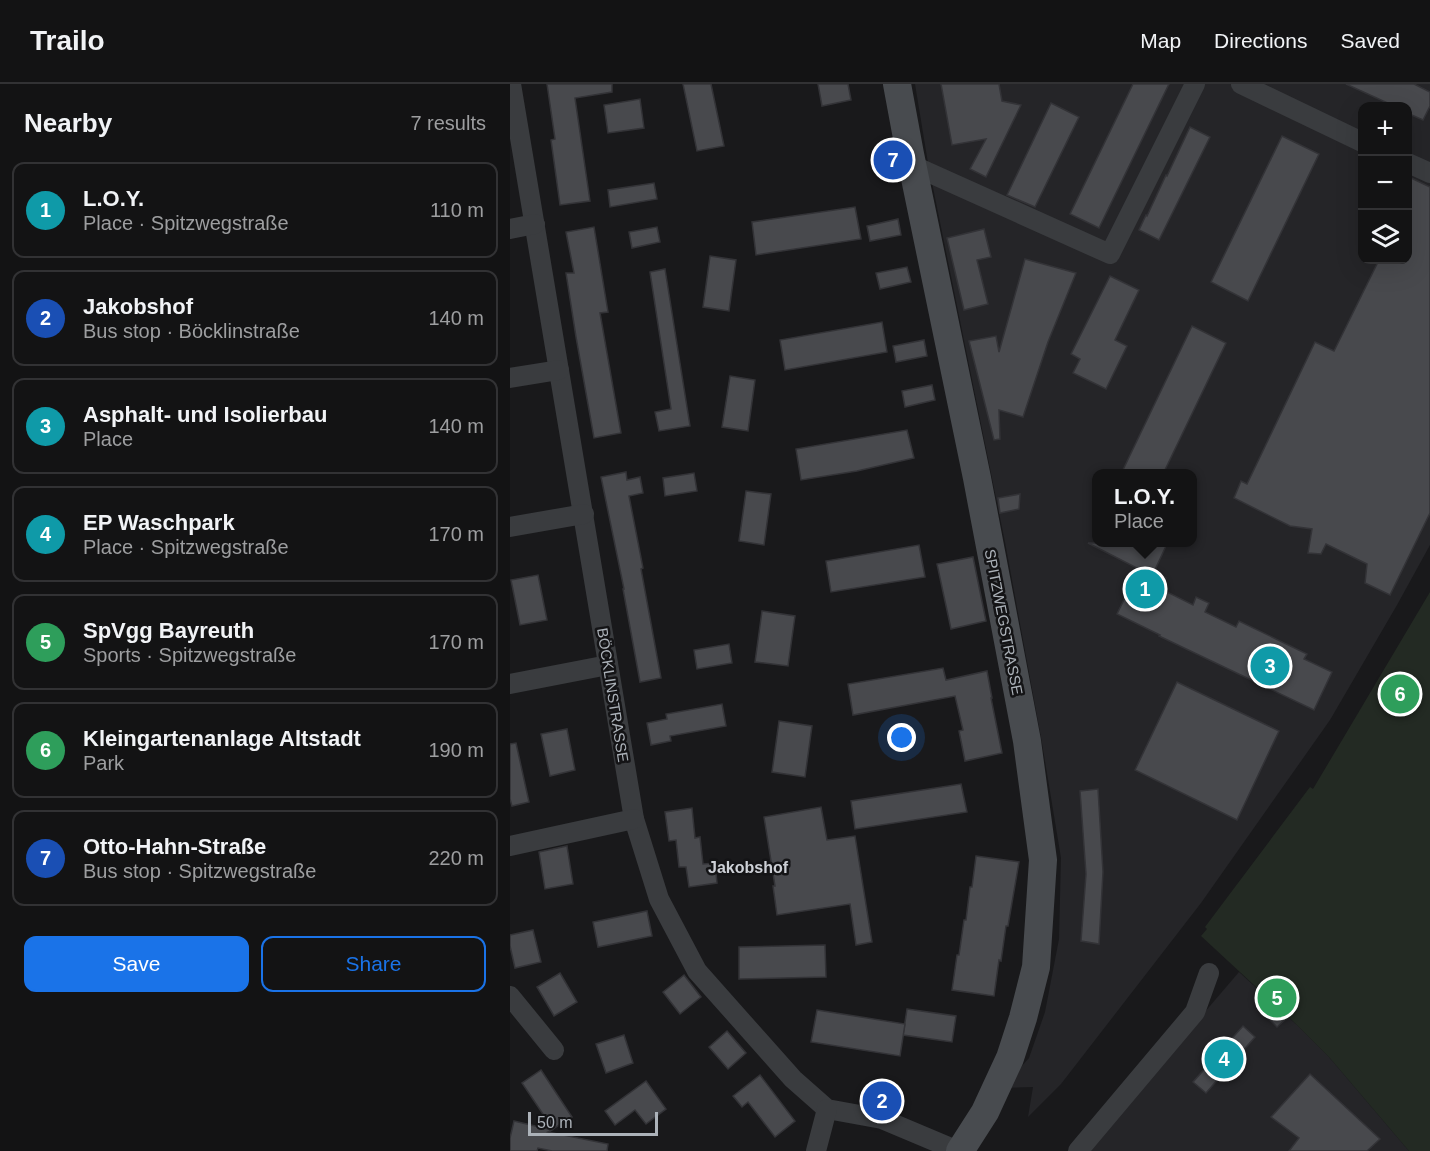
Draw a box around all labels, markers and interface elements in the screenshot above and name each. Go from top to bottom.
text: Trailo [30,25,105,56]
text: Map [1140,29,1181,52]
text: Directions [1214,29,1307,52]
text: Saved [1340,29,1400,52]
map controls [1358,102,1412,264]
button: + [1358,102,1412,156]
text: Nearby [24,108,112,138]
text: 7 results [410,112,486,134]
pin: 7 [874,138,913,182]
button: − [1358,156,1412,210]
text: L.O.Y. [83,186,144,211]
text: 1 [40,199,51,221]
text: 110 m [430,199,484,221]
button: layers [1358,210,1412,264]
text: Place · Spitzwegstraße [83,212,289,234]
text: Jakobshof [83,294,193,319]
text: 2 [40,307,51,329]
text: 140 m [428,307,484,329]
text: Bus stop · Böcklinstraße [83,320,300,342]
text: Asphalt- und Isolierbau [83,402,327,427]
text: 3 [40,415,51,437]
text: 140 m [428,415,484,437]
text: Place [83,428,133,450]
popup [1092,469,1197,547]
text: L.O.Y. [1114,484,1175,509]
text: EP Waschpark [83,510,235,535]
text: Place [1114,510,1164,532]
text: 4 [40,523,51,545]
text: 170 m [428,523,484,545]
text: Place · Spitzwegstraße [83,536,289,558]
street label: SPITZWEGSTRASSE [982,548,1026,696]
pin: 1 [1126,566,1164,612]
text: SpVgg Bayreuth [83,618,254,643]
street label: BÖCKLINSTRASSE [594,627,632,763]
text: 5 [40,631,51,653]
text: 170 m [428,631,484,653]
text: Sports · Spitzwegstraße [83,644,296,666]
pin: 3 [1250,644,1290,688]
pin: 6 [1380,672,1420,716]
your location [887,723,916,752]
text: Kleingartenanlage Altstadt [83,726,361,751]
text: 6 [40,739,51,761]
text: 190 m [428,739,484,761]
text: Park [83,752,124,774]
text: Otto-Hahn-Straße [83,834,266,859]
text: 7 [40,847,51,869]
text: 220 m [428,847,484,869]
district label: Jakobshof [708,859,789,876]
text: Bus stop · Spitzwegstraße [83,860,316,882]
button: Save [24,936,249,992]
button: Share [261,936,486,992]
pin: 5 [1258,976,1296,1020]
pin: 4 [1204,1036,1244,1082]
pin: 2 [862,1078,902,1124]
scale bar [528,1109,658,1136]
text: 50 m [537,1114,573,1131]

